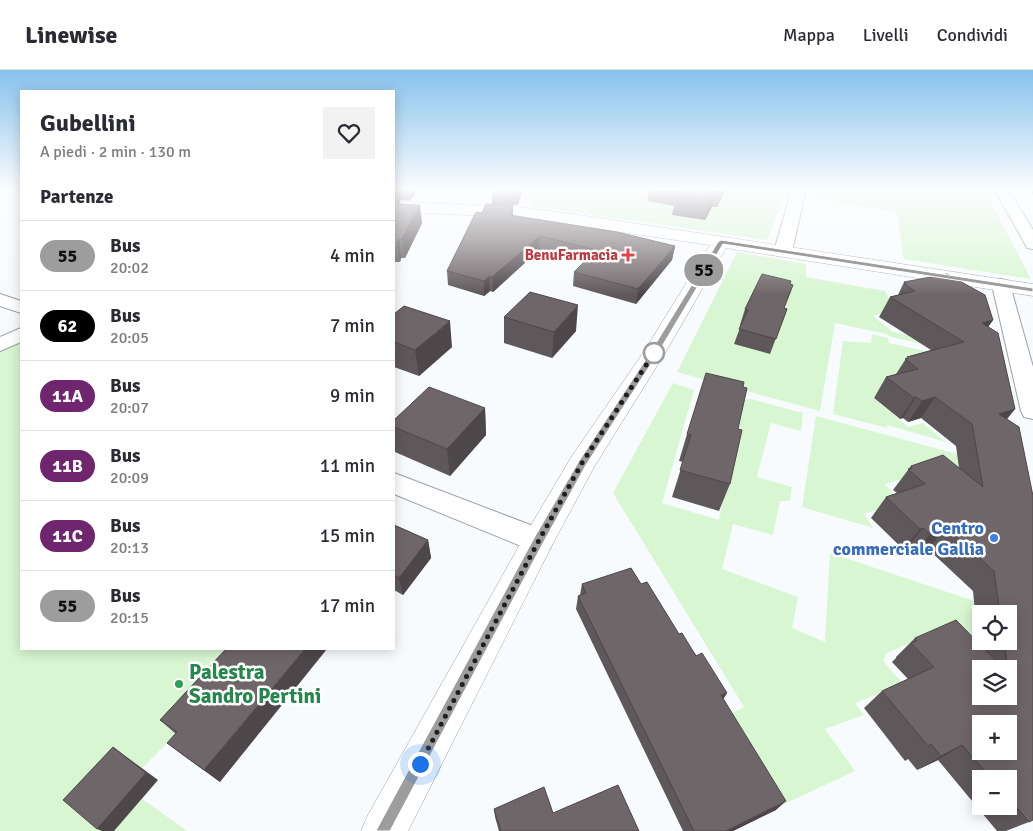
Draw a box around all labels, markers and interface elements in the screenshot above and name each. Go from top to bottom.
text: Linewise [25,20,118,50]
text: Mappa [783,24,835,46]
text: Livelli [863,24,909,46]
text: Condividi [937,24,1008,46]
button: heart [323,107,375,159]
text: Gubellini [40,108,136,138]
text: A piedi · 2 min · 130 m [40,142,191,162]
text: Partenze [40,185,113,209]
text: Bus [110,234,141,258]
text: 4 min [330,244,375,268]
text: 55 [58,245,77,267]
place label: BenuFarmacia [525,246,618,264]
marker: BenuFarmacia [622,249,634,261]
line badge: 55 [682,254,726,286]
text: 20:02 [110,258,149,278]
text: 55 [694,259,714,281]
text: Bus [110,304,141,328]
text: 7 min [330,314,375,338]
text: 62 [58,315,77,337]
text: 20:05 [110,328,149,348]
unlabelled marker [643,342,665,364]
text: Bus [110,374,141,398]
text: 9 min [330,384,375,408]
text: 11A [52,385,83,407]
text: 20:07 [110,398,149,418]
text: Bus [110,444,141,468]
text: 11 min [320,454,375,478]
text: 11B [52,455,83,477]
text: 20:09 [110,468,149,488]
text: Bus [110,514,141,538]
place label: Centro commerciale Gallia [833,517,984,560]
text: 15 min [320,524,375,548]
text: 11C [52,525,83,547]
marker: Centro commerciale Gallia [988,532,1000,544]
text: 20:13 [110,538,149,558]
text: Bus [110,584,141,608]
text: 17 min [320,594,375,618]
text: 55 [58,595,77,617]
map controls [972,605,1017,815]
button: locate [972,605,1017,650]
text: 20:15 [110,608,149,628]
place label: Palestra Sandro Pertini [189,659,321,709]
button: layers [972,660,1017,705]
marker: Palestra Sandro Pertini [173,678,185,690]
button: + [972,715,1017,760]
your location [408,752,433,777]
button: − [972,770,1017,815]

